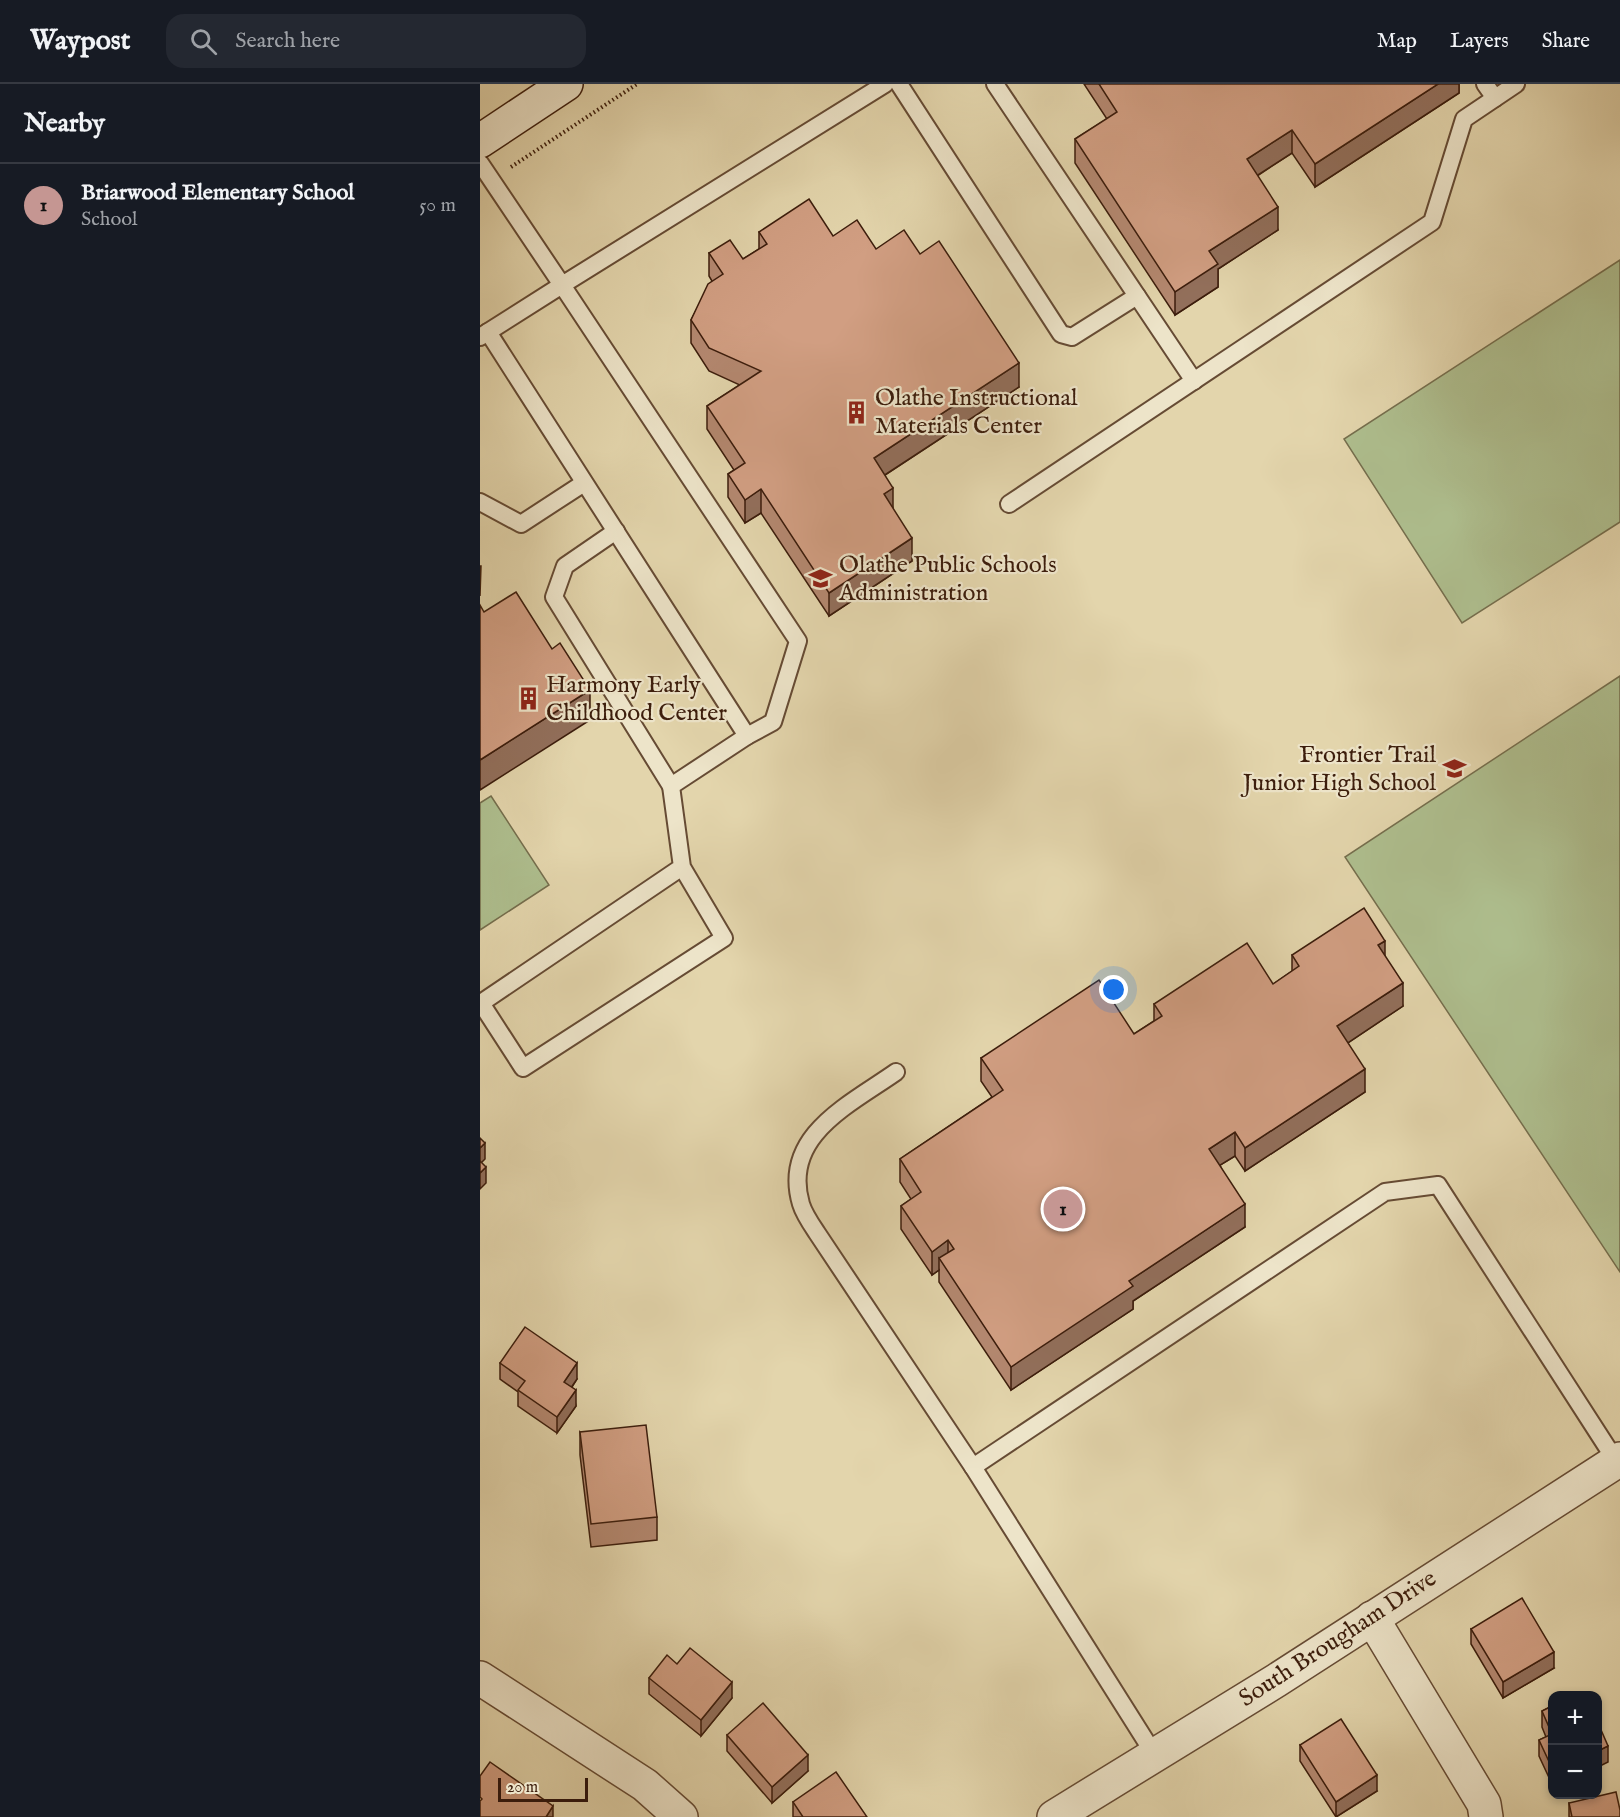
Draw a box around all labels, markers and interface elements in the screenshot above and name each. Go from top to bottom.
search box [166,14,586,68]
text: Waypost [30,24,130,59]
icon: search [187,25,220,58]
text: Search here [235,27,340,55]
text: Map [1377,28,1417,55]
text: Layers [1450,28,1509,55]
text: Share [1542,28,1590,55]
text: Nearby [24,107,105,140]
text: Briarwood Elementary School [81,179,354,207]
text: 1 [40,193,47,218]
text: 50 m [419,193,456,218]
text: School [81,207,137,232]
place label: Olathe Instructional Materials Center [875,383,1078,442]
building icon: Olathe Instructional Materials Center [844,399,870,425]
place label: Olathe Public Schools Administration [838,550,1057,609]
school or university icon: Olathe Public Schools Administration [808,566,834,592]
place label: Harmony Early Childhood Center [546,670,727,729]
building icon: Harmony Early Childhood Center [515,686,541,712]
place label: Frontier Trail Junior High School [1240,740,1436,799]
school or university icon: Frontier Trail Junior High School [1441,756,1467,782]
your location [1099,975,1128,1004]
pin: 1 [1044,1186,1082,1232]
street label: South Brougham Drive [1233,1563,1443,1715]
map controls [1548,1691,1602,1799]
button: + [1548,1691,1602,1745]
button: − [1548,1745,1602,1799]
scale bar [498,1775,588,1802]
text: 20 m [507,1778,538,1798]

